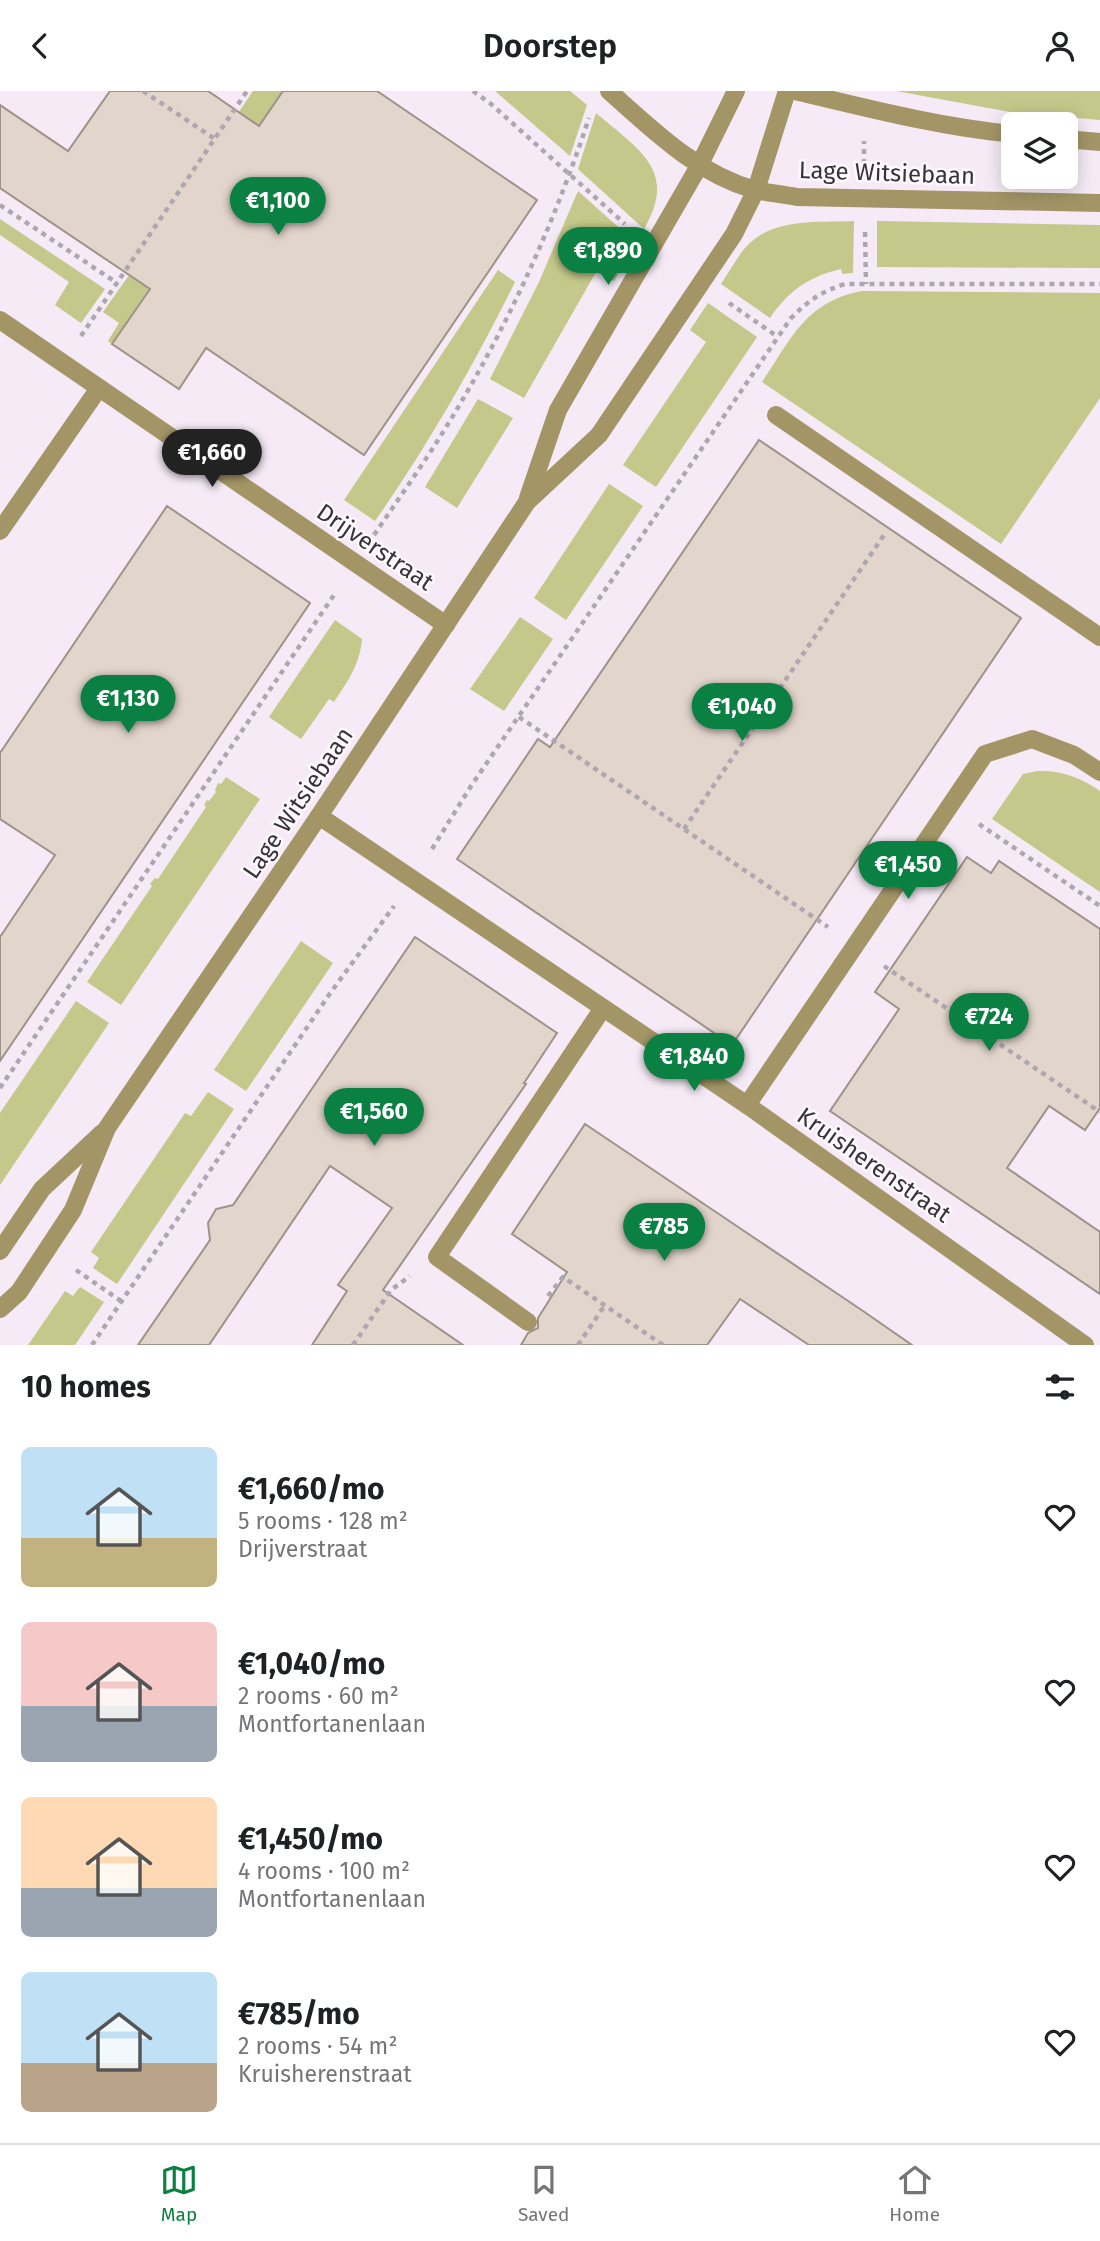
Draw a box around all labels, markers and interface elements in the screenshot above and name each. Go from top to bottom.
icon: back [21,27,59,65]
text: Doorstep [483,27,617,65]
icon: person [1041,27,1079,65]
map controls [1001,112,1078,189]
button: layers [1001,112,1078,189]
street label: Lage Witsiebaan [798,156,976,190]
pin: €1,100 [221,177,335,237]
text: €1,100 [246,186,310,214]
pin: €1,890 [551,227,665,287]
text: €1,890 [574,236,642,264]
pin: €1,660 [155,429,269,489]
text: €1,660 [178,438,246,466]
street label: Drijverstraat [311,498,439,596]
pin: €1,130 [71,675,185,735]
pin: €1,040 [685,683,799,743]
text: €1,130 [97,684,159,712]
text: €1,040 [708,692,776,720]
street label: Lage Witsiebaan [237,722,359,884]
pin: €1,450 [851,841,965,901]
text: €1,450 [874,850,942,878]
pin: €724 [948,993,1030,1053]
text: €724 [965,1002,1013,1030]
pin: €1,840 [637,1033,751,1093]
text: €1,840 [660,1042,728,1070]
pin: €1,560 [317,1089,431,1148]
text: €1,560 [340,1097,408,1125]
street label: Kruisherenstraat [792,1102,956,1229]
pin: €785 [623,1203,705,1263]
text: €785 [639,1212,689,1240]
icon: filters [1041,1368,1079,1406]
text: 10 homes [21,1369,151,1405]
text: €1,660/mo [238,1471,385,1507]
icon: home [77,1475,161,1559]
icon: heart [1041,1498,1079,1536]
text: 5 rooms · 128 m² [238,1507,408,1535]
text: Drijverstraat [238,1535,367,1563]
text: €1,040/mo [238,1646,385,1682]
icon: home [77,1650,161,1734]
icon: heart [1041,1673,1079,1711]
text: 2 rooms · 60 m² [238,1682,399,1710]
text: Montfortanenlaan [238,1710,426,1738]
text: €1,450/mo [238,1821,383,1857]
icon: home [77,1825,161,1909]
icon: heart [1041,1848,1079,1886]
text: 4 rooms · 100 m² [238,1857,410,1885]
text: Montfortanenlaan [238,1885,426,1913]
text: €785/mo [238,1996,360,2032]
icon: home [77,2000,161,2084]
icon: heart [1041,2023,1079,2061]
text: 2 rooms · 54 m² [238,2032,397,2060]
text: Kruisherenstraat [238,2060,412,2088]
tab: Map [160,2161,198,2226]
tab: Saved [518,2161,569,2226]
tab: Home [889,2161,940,2226]

